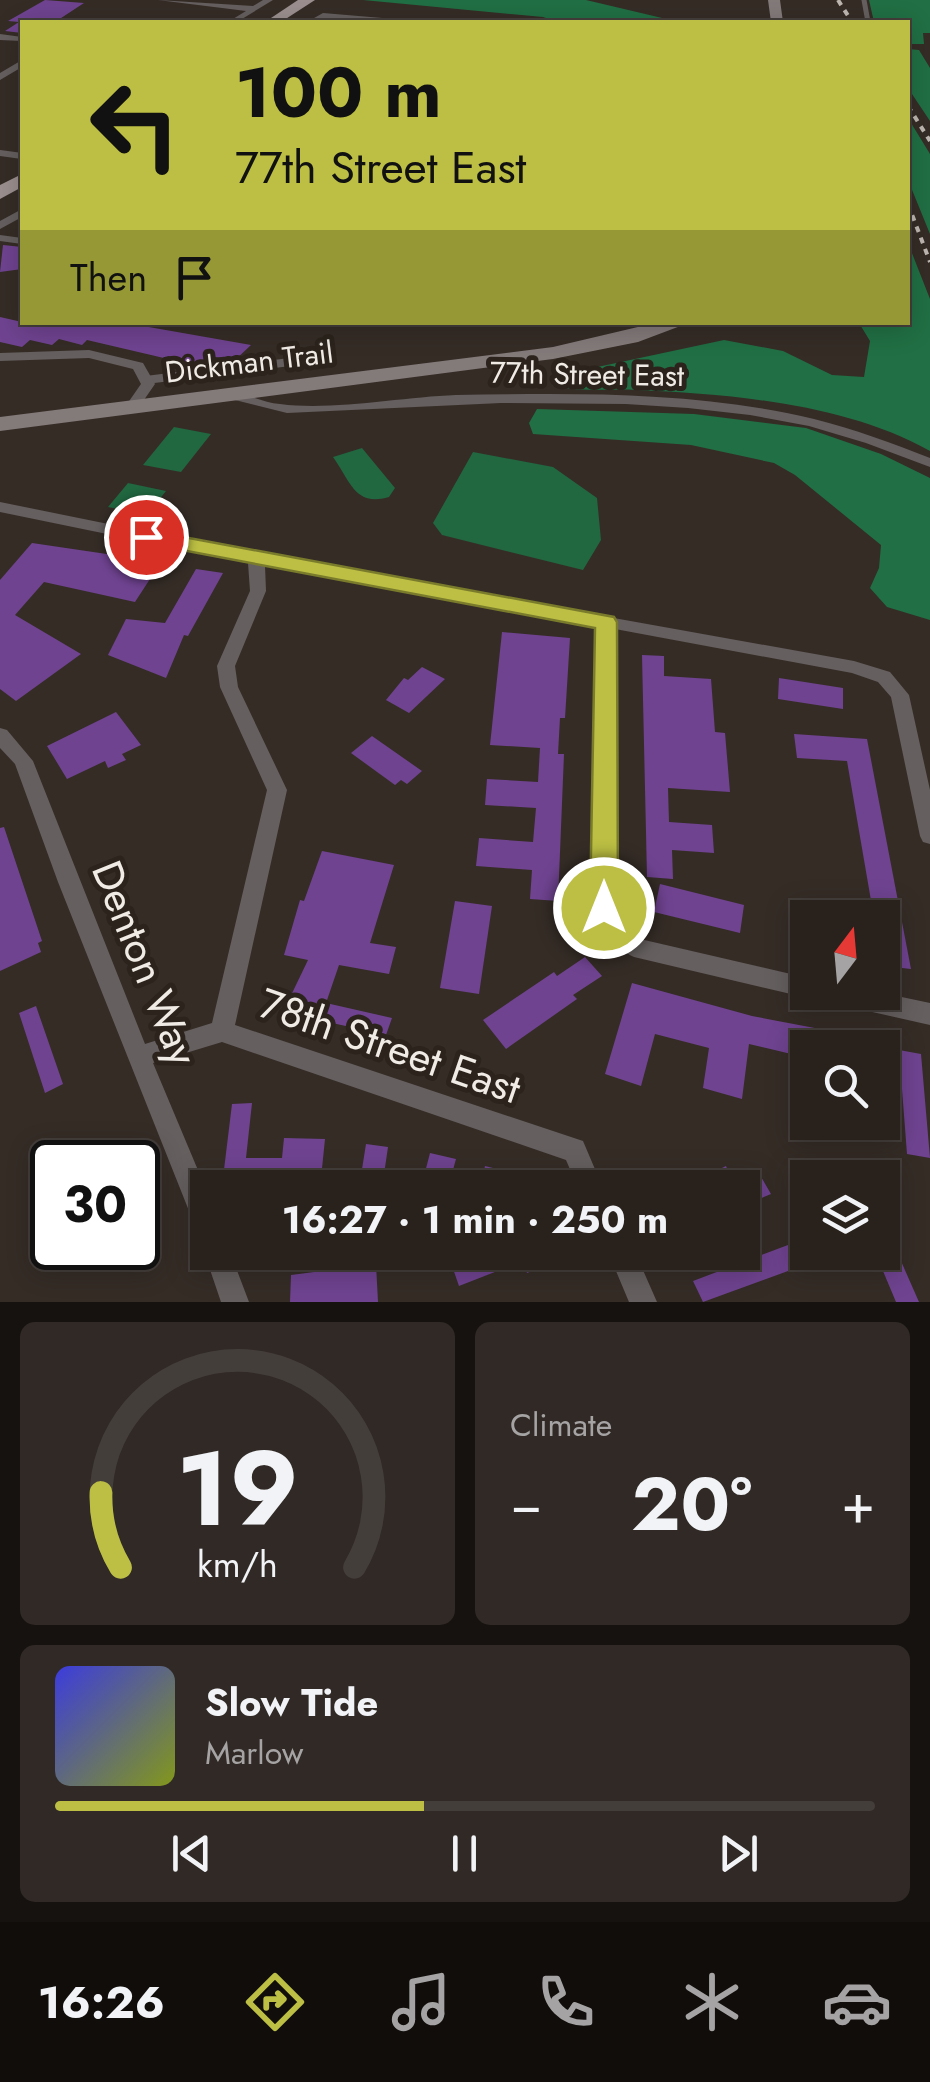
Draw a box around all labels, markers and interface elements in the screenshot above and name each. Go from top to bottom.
text: 100 m [235,42,442,143]
icon: left [70,60,200,190]
text: 77th Street East [235,135,526,200]
text: Then [70,250,147,305]
icon: arrive [167,250,222,305]
street label: Dickman Trail [162,330,336,394]
street label: 77th Street East [490,351,685,397]
pin [104,495,189,580]
icon: arrive [119,510,174,565]
street label: Denton Way [76,852,214,1075]
position arrow [552,856,656,960]
north arrow [790,900,900,1010]
map controls [790,900,900,1270]
street label: 78th Street East [251,973,529,1119]
button: search [790,1030,900,1140]
speed limit sign: 30 [30,1140,160,1270]
button: layers [790,1160,900,1270]
text: 16:27 · 1 min · 250 m [282,1192,668,1247]
text: Climate [510,1402,612,1448]
text: 19 [176,1414,299,1564]
text: 20° [631,1450,752,1558]
text: − [510,1464,542,1544]
text: + [841,1464,875,1544]
text: km/h [197,1539,278,1590]
text: Slow Tide [205,1675,378,1730]
text: Marlow [205,1730,303,1776]
icon: previous [164,1826,219,1881]
icon: pause [437,1826,492,1881]
icon: next [711,1826,766,1881]
icon: directions [240,1967,310,2037]
icon: music [386,1967,456,2037]
icon: phone [531,1967,601,2037]
icon: climate [677,1967,747,2037]
icon: car [822,1967,892,2037]
text: 16:26 [38,1970,165,2035]

